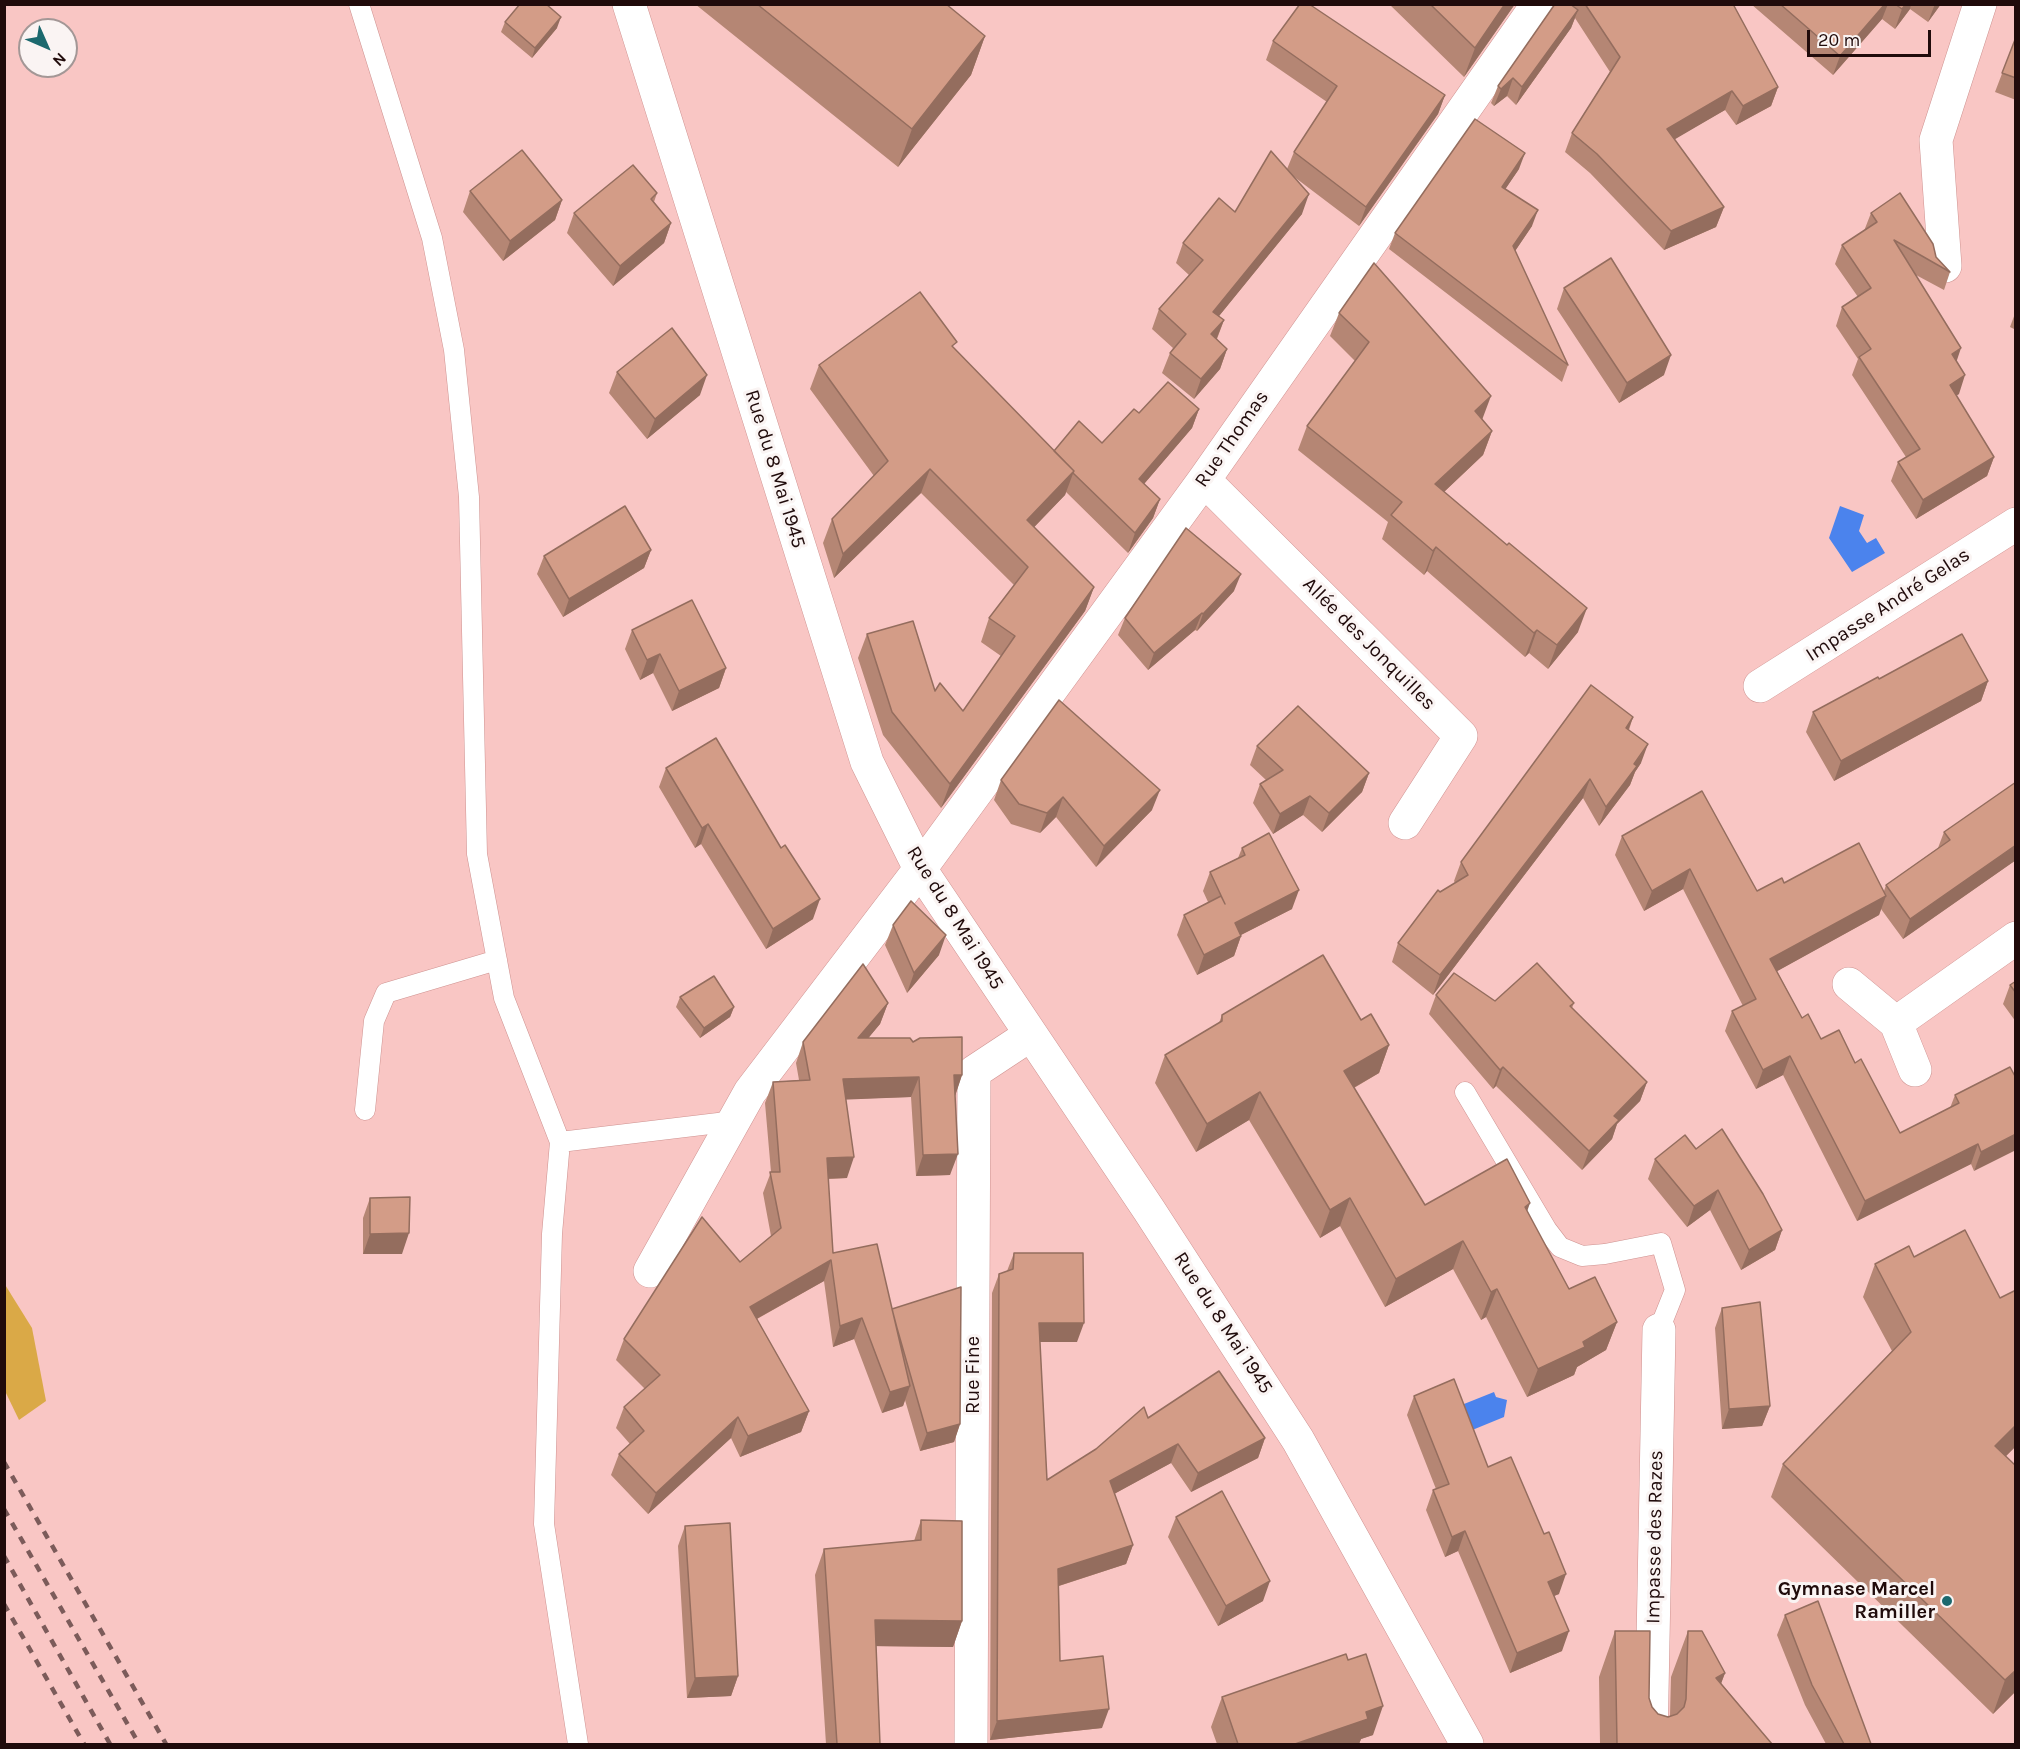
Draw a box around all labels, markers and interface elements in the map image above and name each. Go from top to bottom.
north arrow [18,18,78,78]
scale bar [1810,18,1934,56]
text: 20 m [1818,29,1860,51]
text: N [49,49,70,70]
street label: Rue Thomas [1190,386,1274,492]
street label: Rue du 8 Mai 1945 [739,387,811,551]
street label: Impasse André Gelas [1801,543,1975,667]
street label: Allée des Jonquilles [1298,573,1440,715]
street label: Rue du 8 Mai 1945 [901,842,1009,994]
street label: Rue du 8 Mai 1945 [1168,1248,1278,1398]
street label: Rue Fine [961,1336,985,1414]
street label: Impasse des Razes [1641,1450,1669,1624]
place label: Gymnase Marcel Ramiller [1778,1577,1935,1624]
marker: Gymnase Marcel Ramiller [1940,1594,1954,1608]

